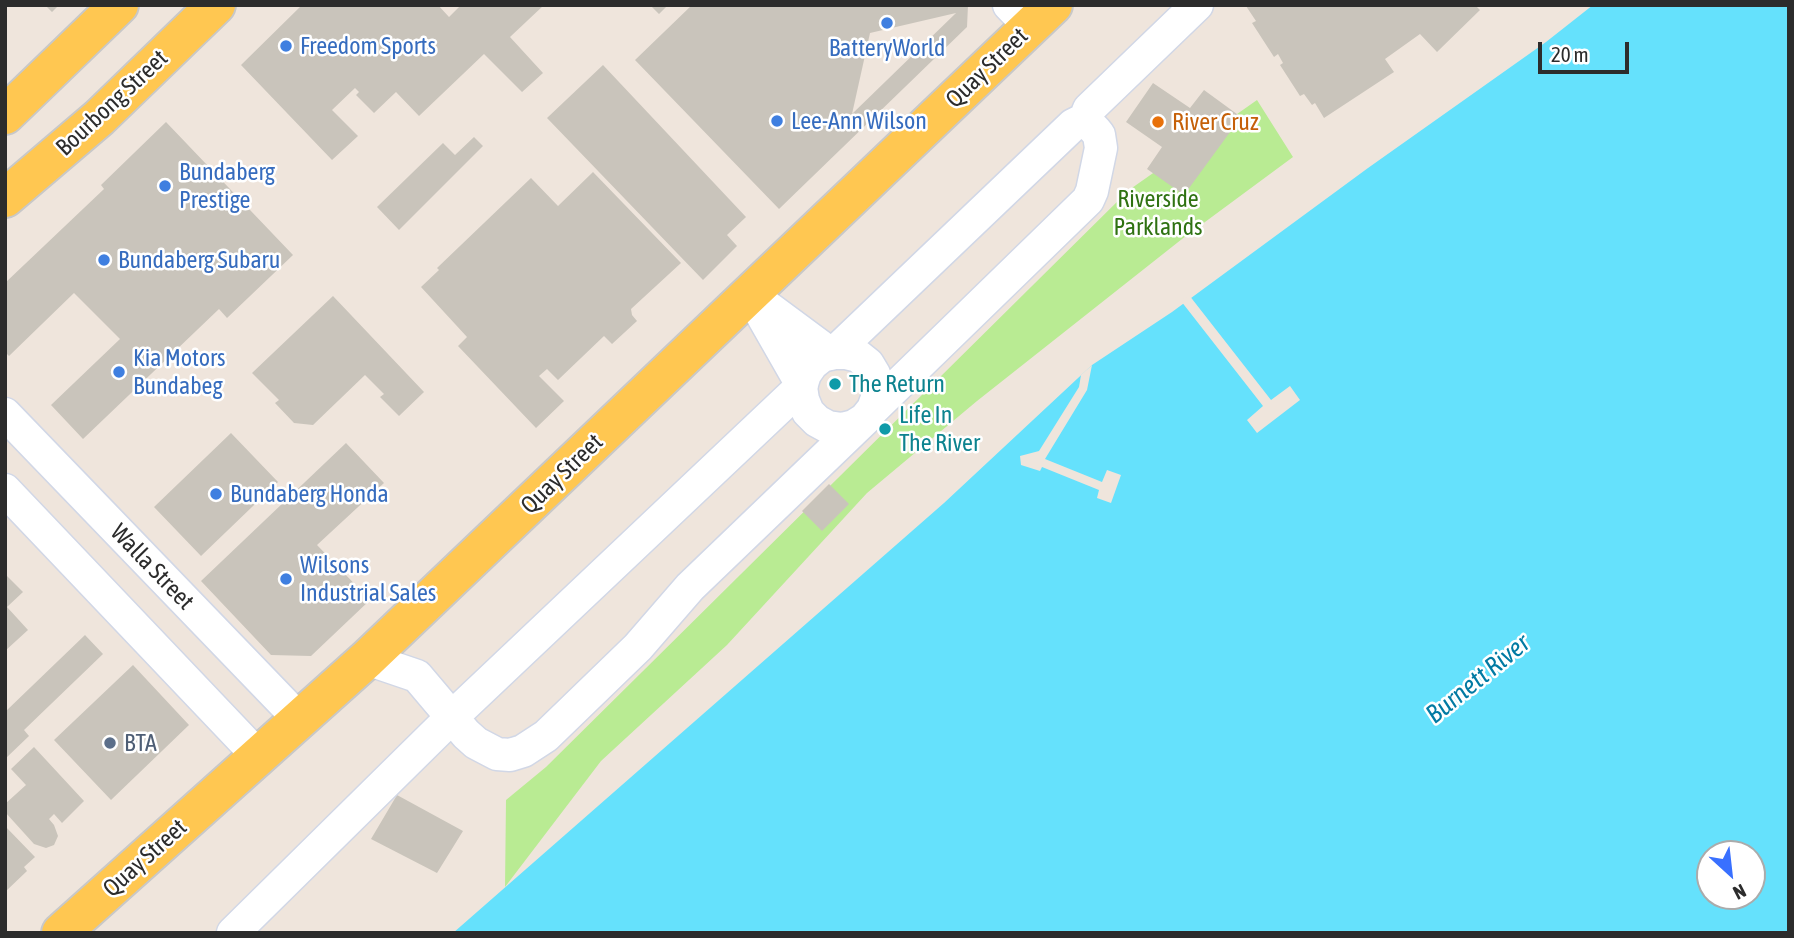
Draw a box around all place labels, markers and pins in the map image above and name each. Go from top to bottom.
marker: BatteryWorld [879,15,895,31]
place label: Freedom Sports [300,32,436,60]
place label: BatteryWorld [829,34,945,62]
marker: Freedom Sports [278,38,294,54]
place label: Lee-Ann Wilson [791,107,927,135]
place label: River Cruz [1172,108,1259,136]
marker: Lee-Ann Wilson [769,113,785,129]
marker: River Cruz [1150,114,1166,130]
place label: Bundaberg Prestige [179,158,275,214]
marker: Bundaberg Prestige [157,178,173,194]
place label: Bundaberg Subaru [118,246,280,274]
marker: Bundaberg Subaru [96,252,112,268]
place label: Kia Motors Bundabeg [133,344,226,400]
marker: Kia Motors Bundabeg [111,364,127,380]
place label: The Return [849,370,945,398]
marker: The Return [827,376,843,392]
place label: Life In The River [899,401,980,457]
marker: Life In The River [877,421,893,437]
place label: Bundaberg Honda [230,480,389,508]
marker: Bundaberg Honda [208,486,224,502]
place label: Wilsons Industrial Sales [300,551,436,607]
marker: Wilsons Industrial Sales [278,571,294,587]
place label: BTA [124,729,157,757]
marker: BTA [102,735,118,751]

